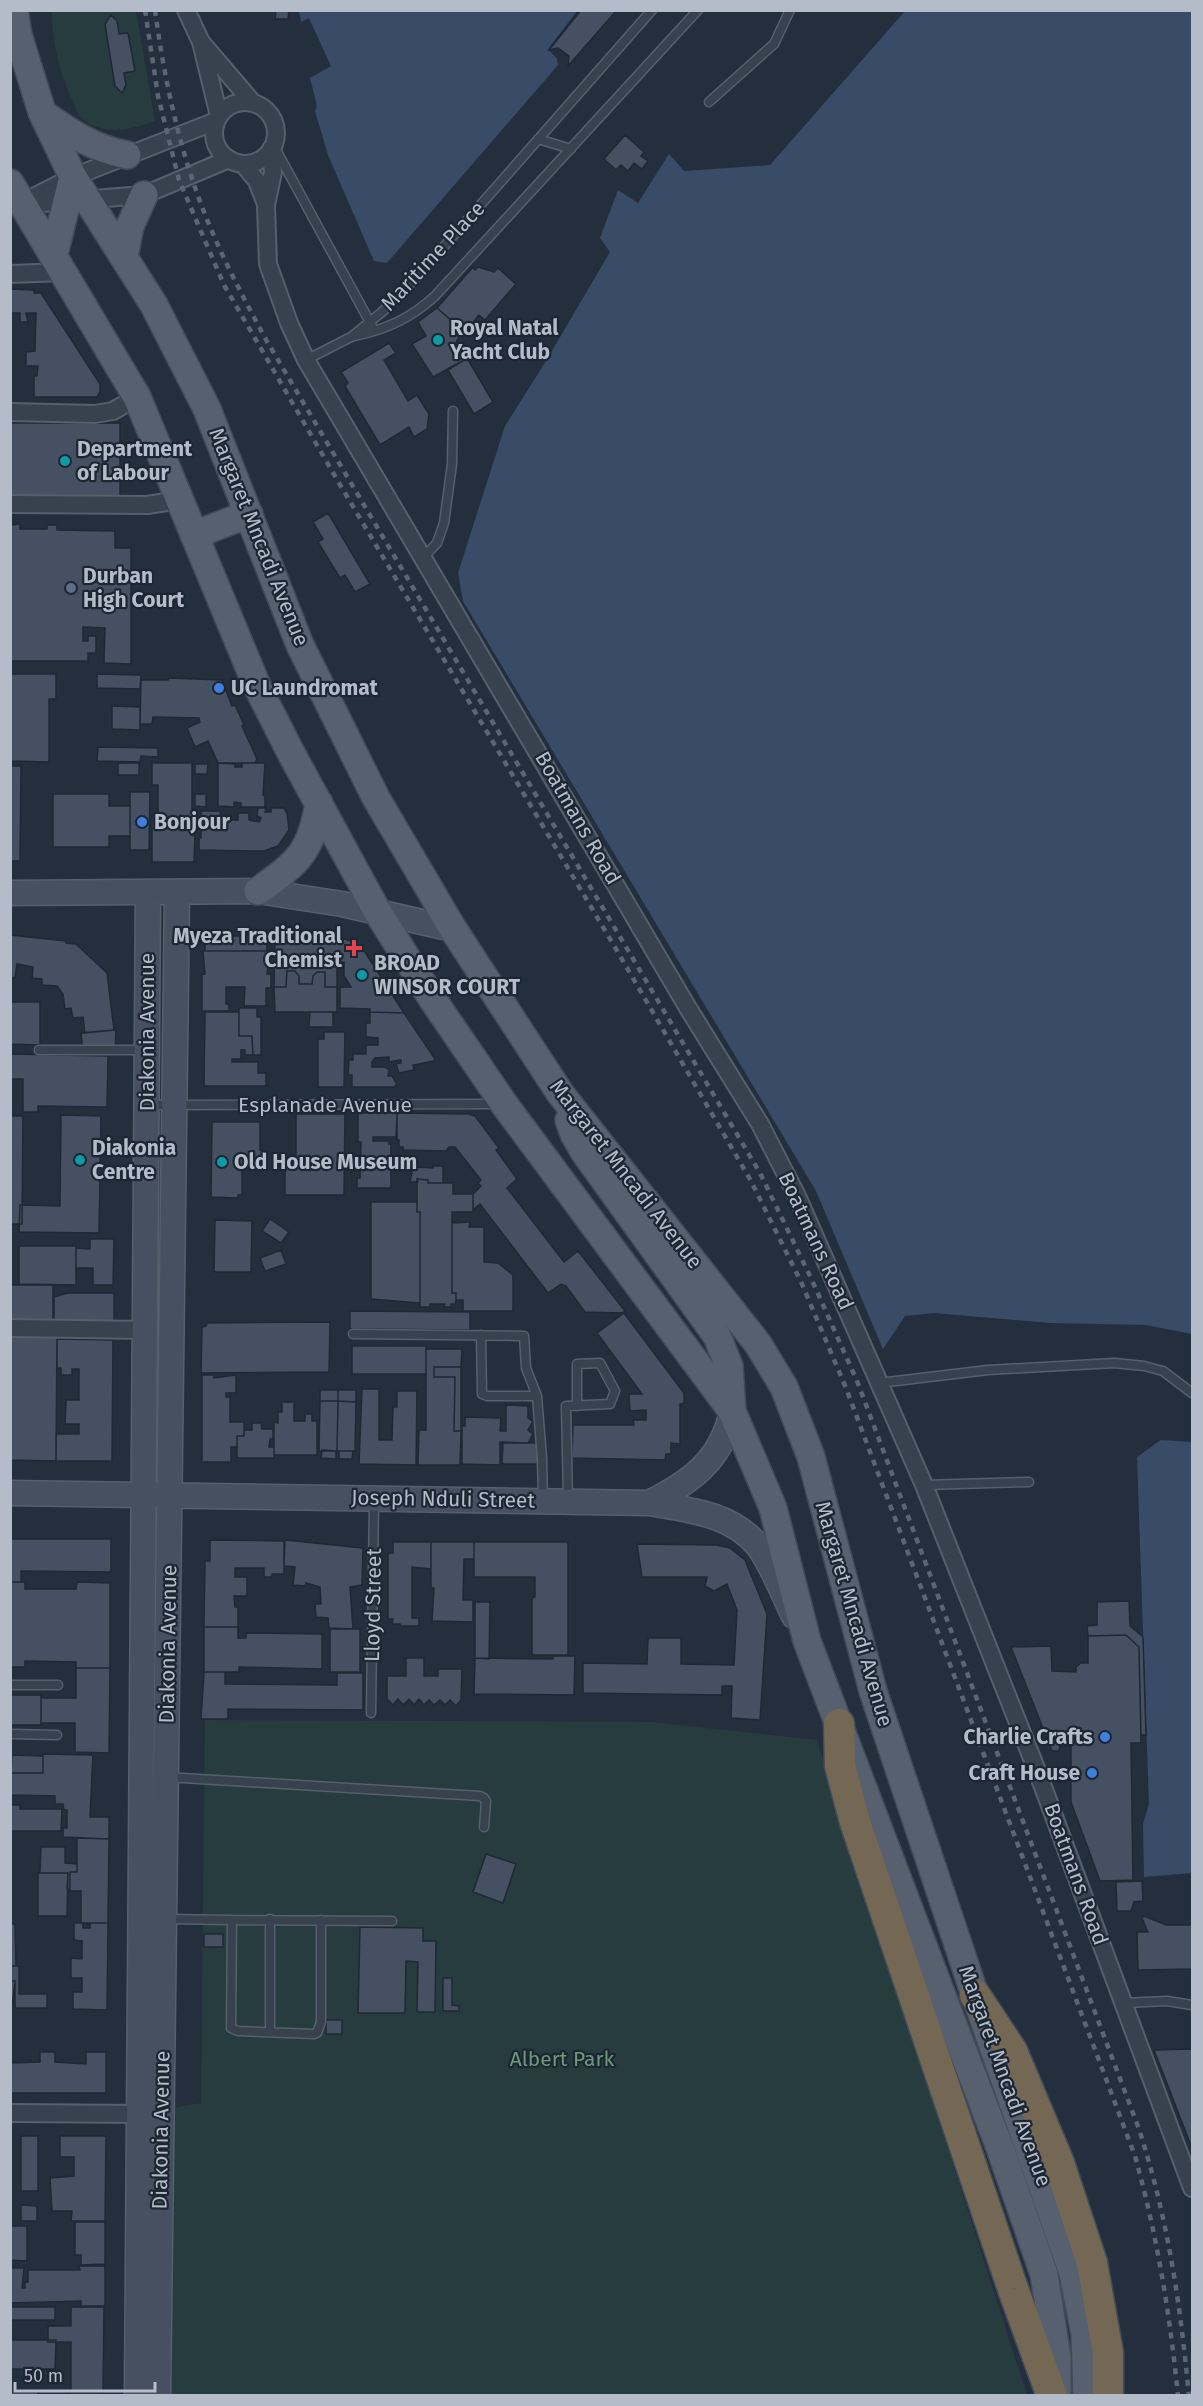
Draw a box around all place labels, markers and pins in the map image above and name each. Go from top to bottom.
place label: Royal Natal Yacht Club [449,315,559,365]
marker: Royal Natal Yacht Club [431,333,445,347]
place label: Department of Labour [77,436,193,486]
marker: Department of Labour [58,454,72,468]
place label: Durban High Court [83,563,185,613]
marker: Durban High Court [64,581,78,595]
place label: UC Laundromat [231,675,379,701]
marker: UC Laundromat [212,681,226,695]
place label: Bonjour [154,809,231,835]
marker: Bonjour [135,815,149,829]
place label: Myeza Traditional Chemist [173,923,343,973]
marker: Myeza Traditional Chemist [347,941,361,955]
place label: BROAD WINSOR COURT [374,950,521,1000]
marker: BROAD WINSOR COURT [355,968,369,982]
place label: Diakonia Centre [92,1135,176,1185]
place label: Old House Museum [234,1149,417,1175]
marker: Diakonia Centre [73,1153,87,1167]
marker: Old House Museum [215,1155,229,1169]
place label: Charlie Crafts [964,1724,1093,1750]
marker: Charlie Crafts [1098,1730,1112,1744]
place label: Craft House [968,1760,1080,1786]
marker: Craft House [1085,1766,1099,1780]

